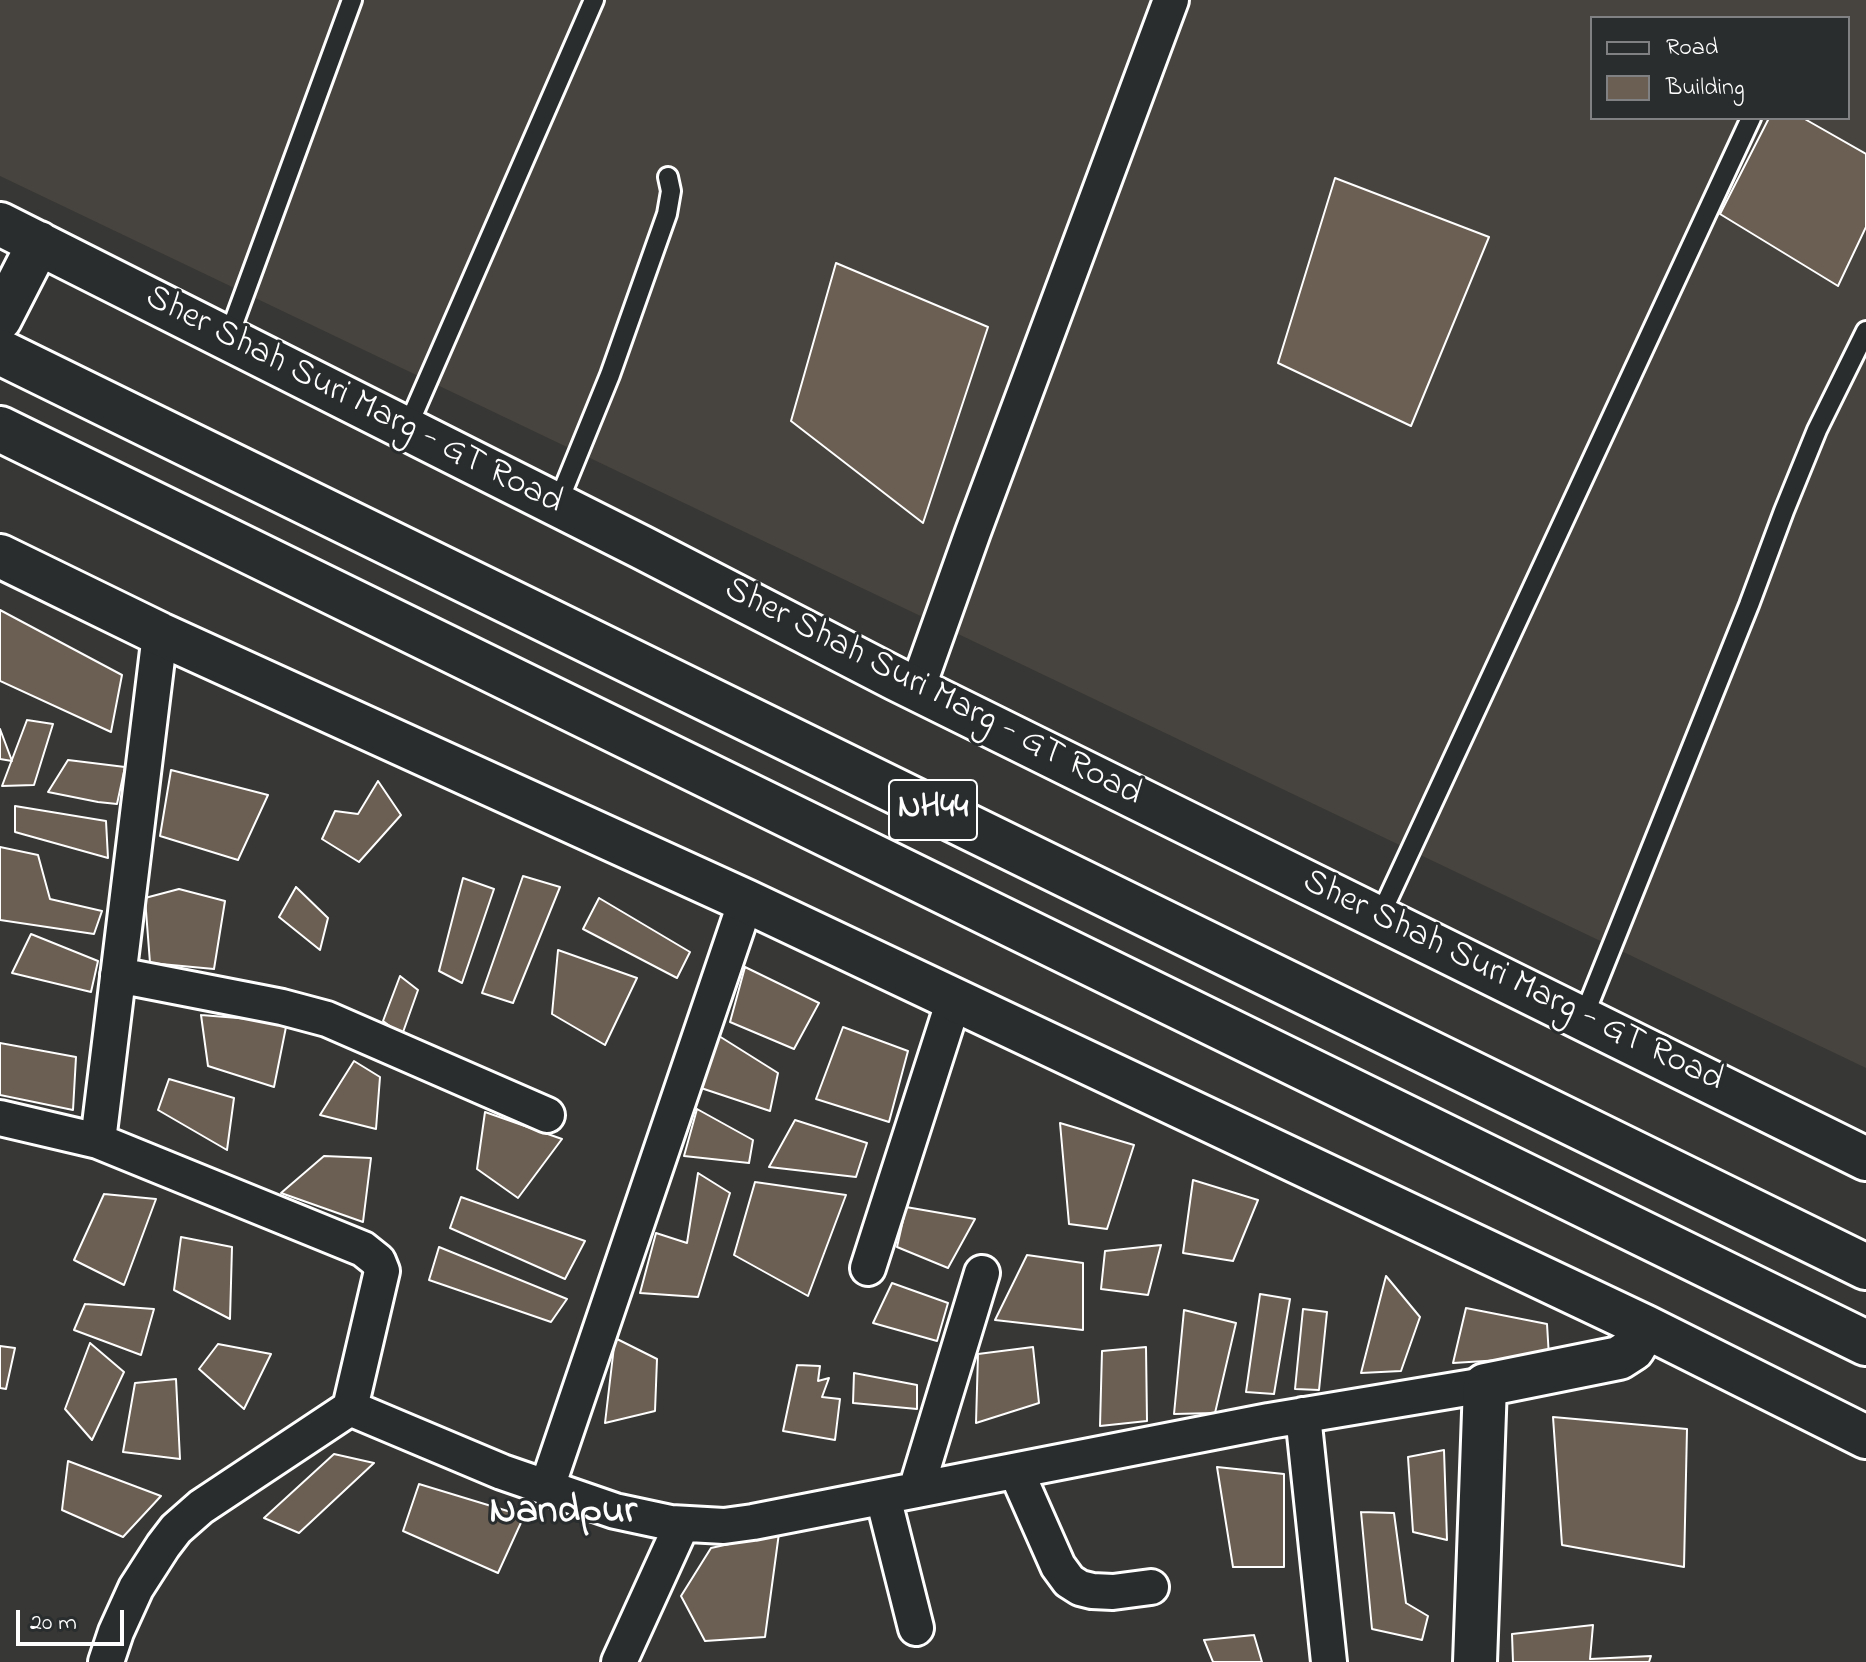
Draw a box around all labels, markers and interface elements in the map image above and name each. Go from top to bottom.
legend [1590,16,1850,120]
text: Road [1666,31,1718,66]
text: Building [1666,71,1745,106]
street label: Sher Shah Suri Marg - GT Road [137,278,569,526]
street label: Sher Shah Suri Marg - GT Road [716,570,1148,818]
road number: NH44 [889,780,977,840]
street label: Sher Shah Suri Marg - GT Road [1294,862,1730,1104]
district label: Nandpur [489,1490,637,1538]
scale bar [20,1594,128,1644]
text: 20 m [30,1606,77,1641]

